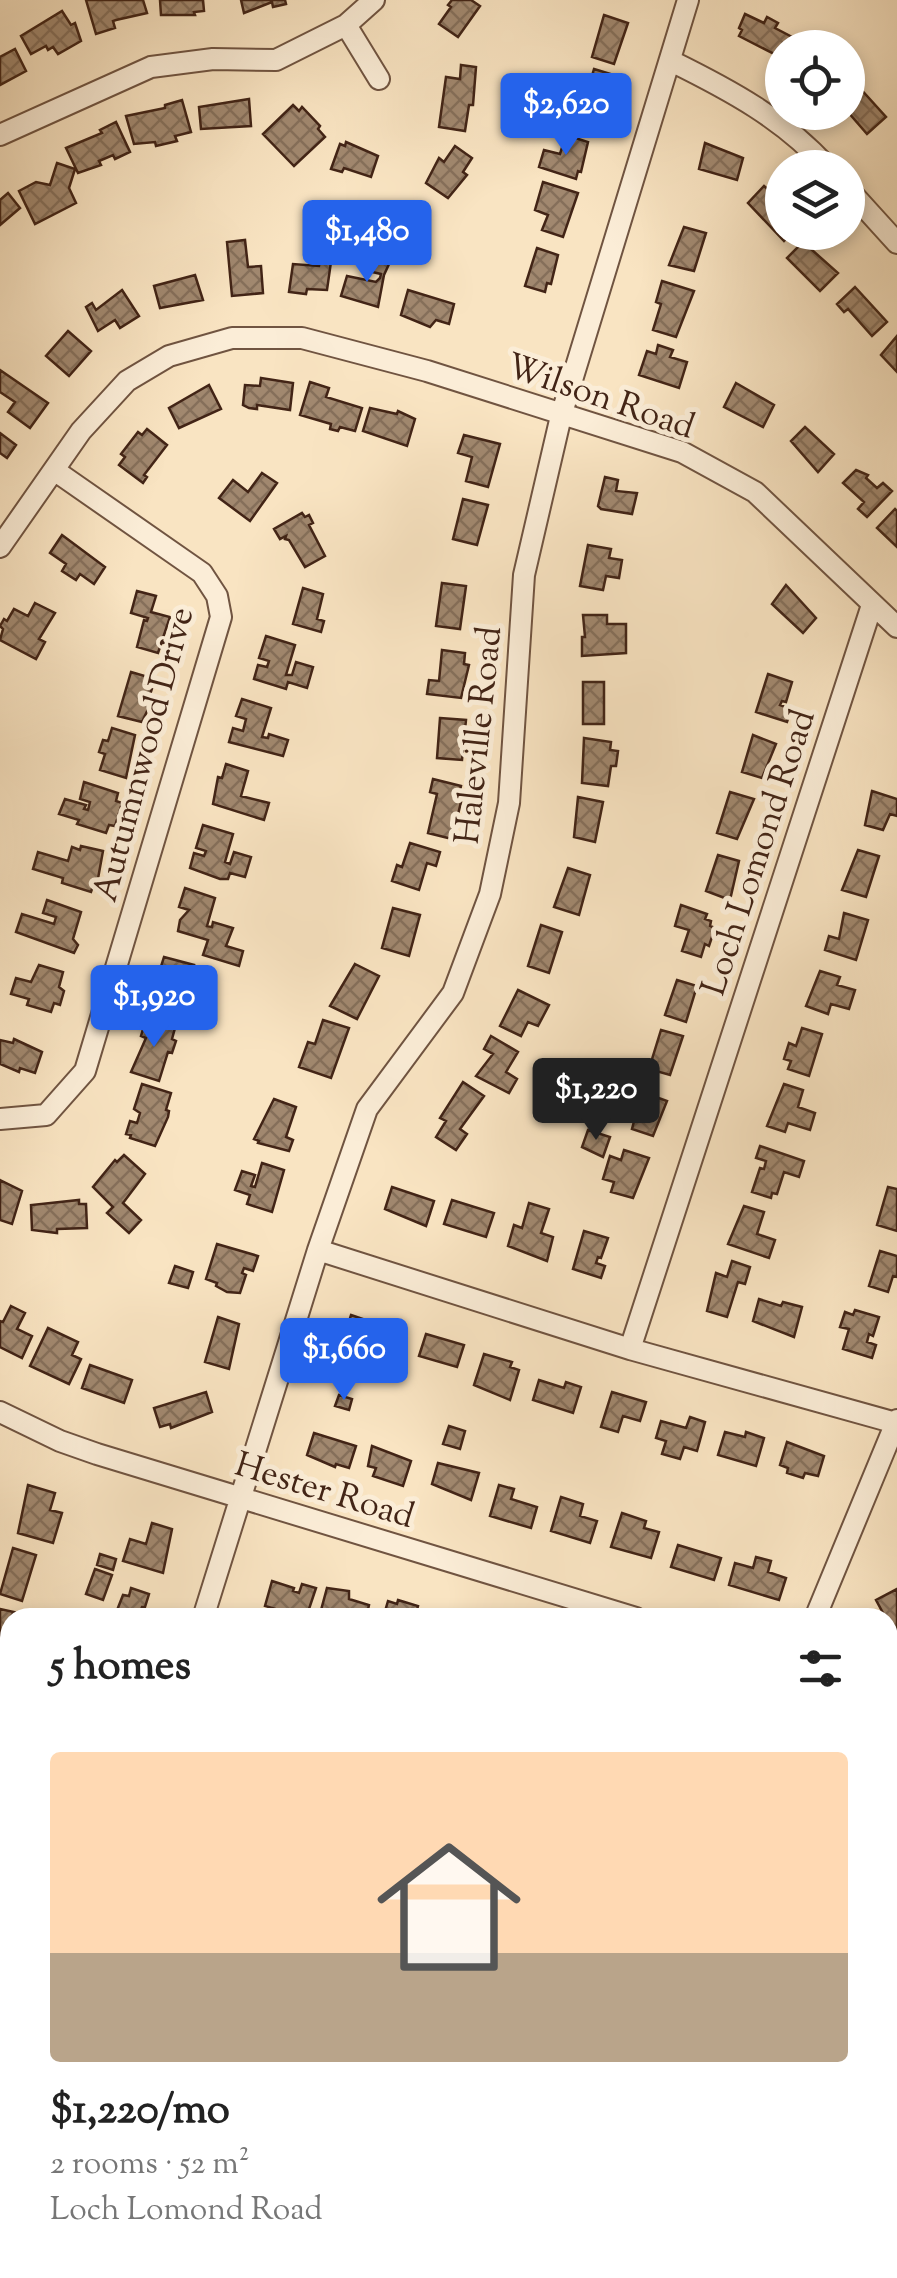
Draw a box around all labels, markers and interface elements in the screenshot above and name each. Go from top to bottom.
map controls [765,30,865,250]
button: locate [765,30,865,130]
pin: $2,620 [485,73,647,158]
text: $2,620 [523,82,609,128]
button: layers [765,150,865,250]
pin: $1,480 [286,200,448,285]
text: $1,480 [325,209,410,255]
street label: Wilson Road [499,342,701,454]
street label: Autumnwood Drive [82,602,209,908]
street label: Haleville Road [444,624,517,847]
street label: Loch Lomond Road [690,703,831,1003]
pin: $1,920 [73,965,235,1050]
text: $1,920 [113,974,195,1020]
pin: $1,220 [515,1058,677,1143]
text: $1,220 [555,1067,637,1113]
pin: $1,660 [263,1318,425,1403]
text: $1,660 [302,1327,386,1373]
street label: Hester Road [228,1441,420,1544]
text: 5 homes [50,1638,191,1698]
icon: filters [793,1641,848,1696]
icon: home [359,1817,539,1997]
text: $1,220/mo [50,2082,230,2142]
text: 2 rooms · 52 m² [50,2142,250,2188]
text: Loch Lomond Road [50,2188,323,2234]

